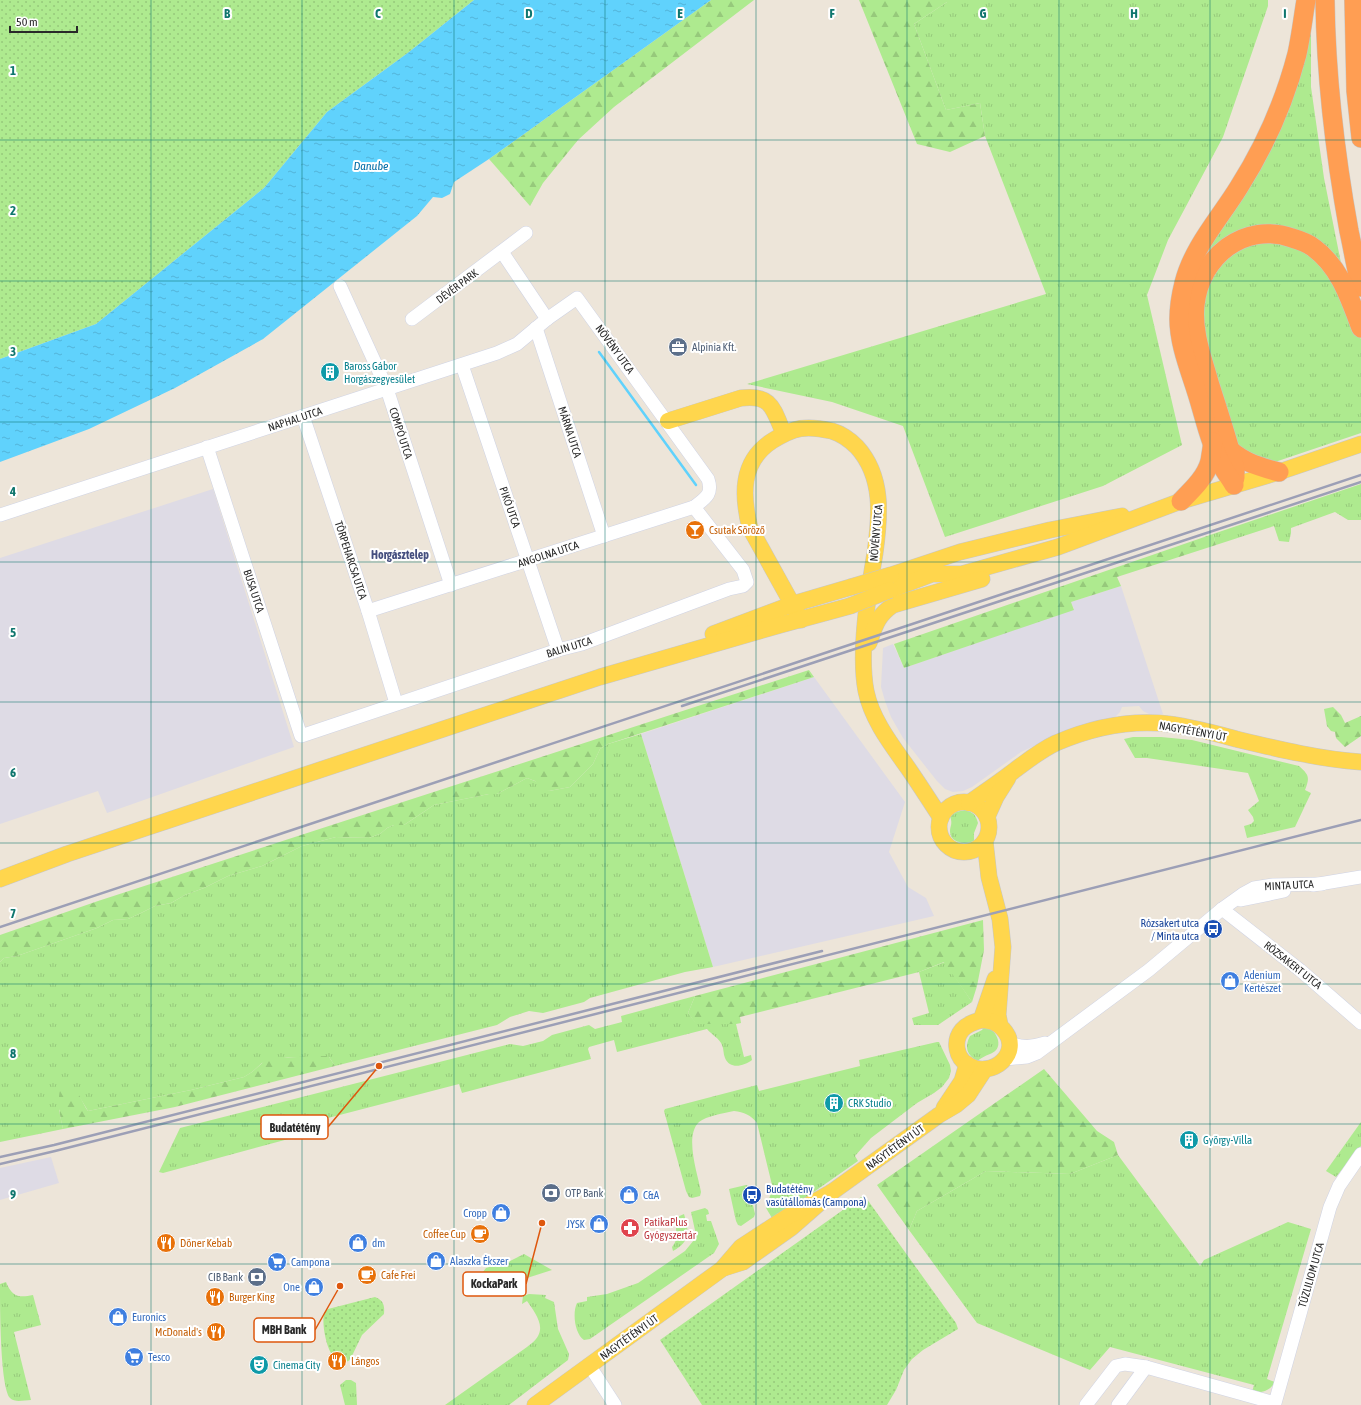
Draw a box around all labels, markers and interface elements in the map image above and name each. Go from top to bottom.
text: B [224,6,231,21]
text: C [375,6,381,21]
text: D [525,6,533,21]
text: E [677,6,683,21]
text: F [829,6,835,21]
text: G [980,6,987,21]
text: H [1130,6,1138,21]
text: I [1283,6,1287,21]
scale bar [10,8,77,34]
text: 50 m [16,15,38,29]
text: 1 [10,63,16,78]
water label: Danube [353,159,389,173]
text: 2 [10,203,16,218]
street label: DÉVÉR PARK [434,266,481,306]
street label: NÖVÉNY UTCA [593,322,637,376]
office icon: Alpinia Kft. [667,336,689,358]
place label: Alpinia Kft. [692,341,736,353]
text: 3 [10,344,16,359]
place label: Baross Gábor Horgászegyesület [344,360,415,385]
building icon: Baross Gábor Horgászegyesület [319,361,341,383]
street label: NAPHAL UTCA [266,404,324,433]
street label: MÁRNA UTCA [556,405,584,460]
street label: COMPÓ UTCA [387,406,415,461]
text: 4 [9,484,16,499]
street label: PIKÓ UTCA [497,485,523,530]
street label: NÖVÉNY UTCA [868,503,885,562]
street label: TÖRPEHARCSA UTCA [333,519,370,601]
bar icon: Csutak Söröző [684,519,706,541]
place label: Csutak Söröző [709,524,765,536]
street label: ANGOLNA UTCA [516,538,580,569]
district label: Horgásztelep [371,548,429,562]
street label: BUSA UTCA [241,568,267,615]
text: 5 [10,625,16,640]
street label: BALIN UTCA [545,634,594,660]
street label: NAGYTÉTÉNYI ÚT [1158,719,1228,743]
text: 6 [10,765,16,780]
street label: MINTA UTCA [1264,878,1315,892]
text: 7 [10,906,16,921]
place label: Rózsakert utca / Minta utca [1141,917,1199,942]
bus stop icon: Rózsakert utca / Minta utca [1202,918,1224,940]
street label: RÓZSAKERT UTCA [1262,939,1325,992]
place label: Adenium Kertészet [1244,969,1281,994]
shop icon: Adenium Kertészet [1219,970,1241,992]
text: 8 [10,1046,16,1061]
building icon: CRK Studio [823,1092,845,1114]
place label: CRK Studio [848,1097,891,1109]
callout: Budatétény [261,1115,328,1139]
text: Budatétény [269,1121,321,1135]
street label: NAGYTÉTÉNYI ÚT [864,1122,926,1172]
building icon: György-Villa [1178,1129,1200,1151]
place label: György-Villa [1203,1134,1252,1146]
bank icon: OTP Bank [540,1182,562,1204]
place label: Budatétény vasútállomás (Campona) [766,1183,867,1208]
shop icon: C&A [618,1184,640,1206]
bus stop icon: Budatétény vasútállomás (Campona) [741,1184,763,1206]
text: 9 [10,1187,16,1202]
place label: OTP Bank [565,1187,604,1199]
place label: C&A [643,1189,660,1201]
shop icon: Cropp [490,1202,512,1224]
place label: Cropp [463,1207,487,1219]
shop icon: JYSK [588,1213,610,1235]
place label: PatikaPlus Gyógyszertár [644,1216,697,1241]
pharmacy icon: PatikaPlus Gyógyszertár [619,1217,641,1239]
place label: JYSK [567,1218,586,1230]
cafe icon: Coffee Cup [469,1223,491,1245]
place label: Coffee Cup [423,1228,466,1240]
restaurant icon: Döner Kebab [155,1232,177,1254]
shop icon: dm [347,1232,369,1254]
place label: Döner Kebab [180,1237,232,1249]
place label: dm [372,1237,385,1249]
street label: TŰZLILIOM UTCA [1296,1240,1326,1309]
shop icon: Alaszka Ékszer [425,1250,447,1272]
supermarket icon: Campona [266,1251,288,1273]
place label: Alaszka Ékszer [450,1255,509,1267]
place label: Campona [291,1256,330,1268]
cafe icon: Cafe Frei [356,1264,378,1286]
bank icon: CIB Bank [246,1266,268,1288]
place label: Cafe Frei [381,1269,416,1281]
place label: CIB Bank [208,1271,243,1283]
callout: KockaPark [463,1272,526,1296]
shop icon: One [303,1276,325,1298]
text: KockaPark [471,1277,518,1291]
place label: One [283,1281,300,1293]
restaurant icon: Burger King [204,1286,226,1308]
place label: Burger King [229,1291,275,1303]
shop icon: Euronics [107,1306,129,1328]
place label: Euronics [132,1311,166,1323]
street label: NAGYTÉTÉNYI ÚT [598,1312,660,1362]
callout: MBH Bank [254,1318,315,1342]
restaurant icon: McDonald's [205,1321,227,1343]
text: MBH Bank [262,1323,307,1337]
place label: McDonald's [155,1326,202,1338]
supermarket icon: Tesco [123,1346,145,1368]
restaurant icon: Lángos [326,1350,348,1372]
place label: Tesco [148,1351,170,1363]
theatre icon: Cinema City [248,1354,270,1376]
place label: Lángos [351,1355,379,1367]
place label: Cinema City [273,1359,321,1371]

